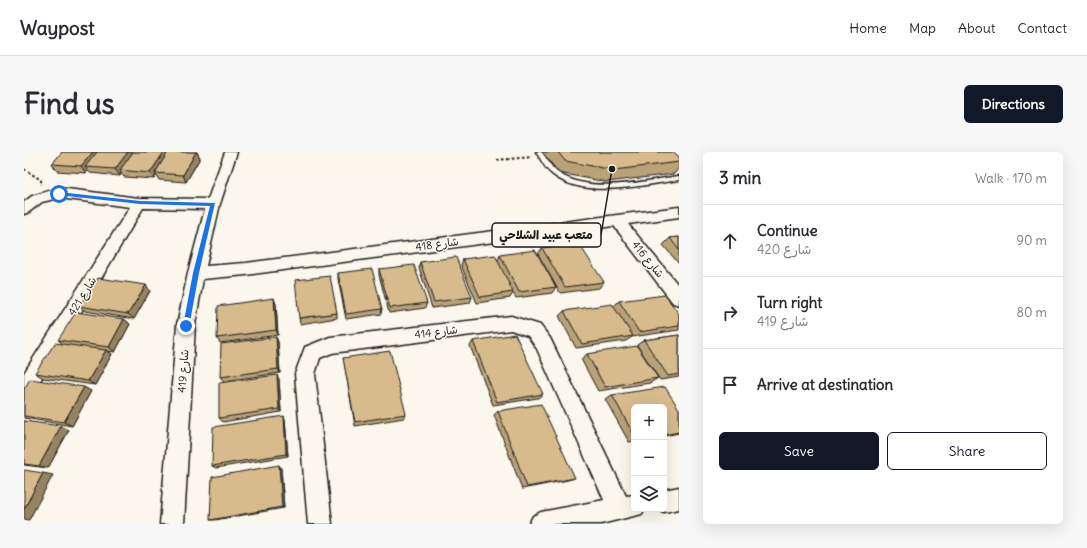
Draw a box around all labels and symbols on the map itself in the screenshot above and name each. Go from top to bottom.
route start [50,185,68,203]
callout: متعب عبيد الشلاحي [492,223,601,247]
text: متعب عبيد الشلاحي [499,227,593,246]
street label: شارع 418 [415,234,460,256]
street label: شارع 416 [627,238,667,282]
street label: شارع 421 [65,274,101,319]
route end [177,317,195,335]
street label: شارع 414 [414,322,459,344]
street label: شارع 419 [175,349,193,393]

